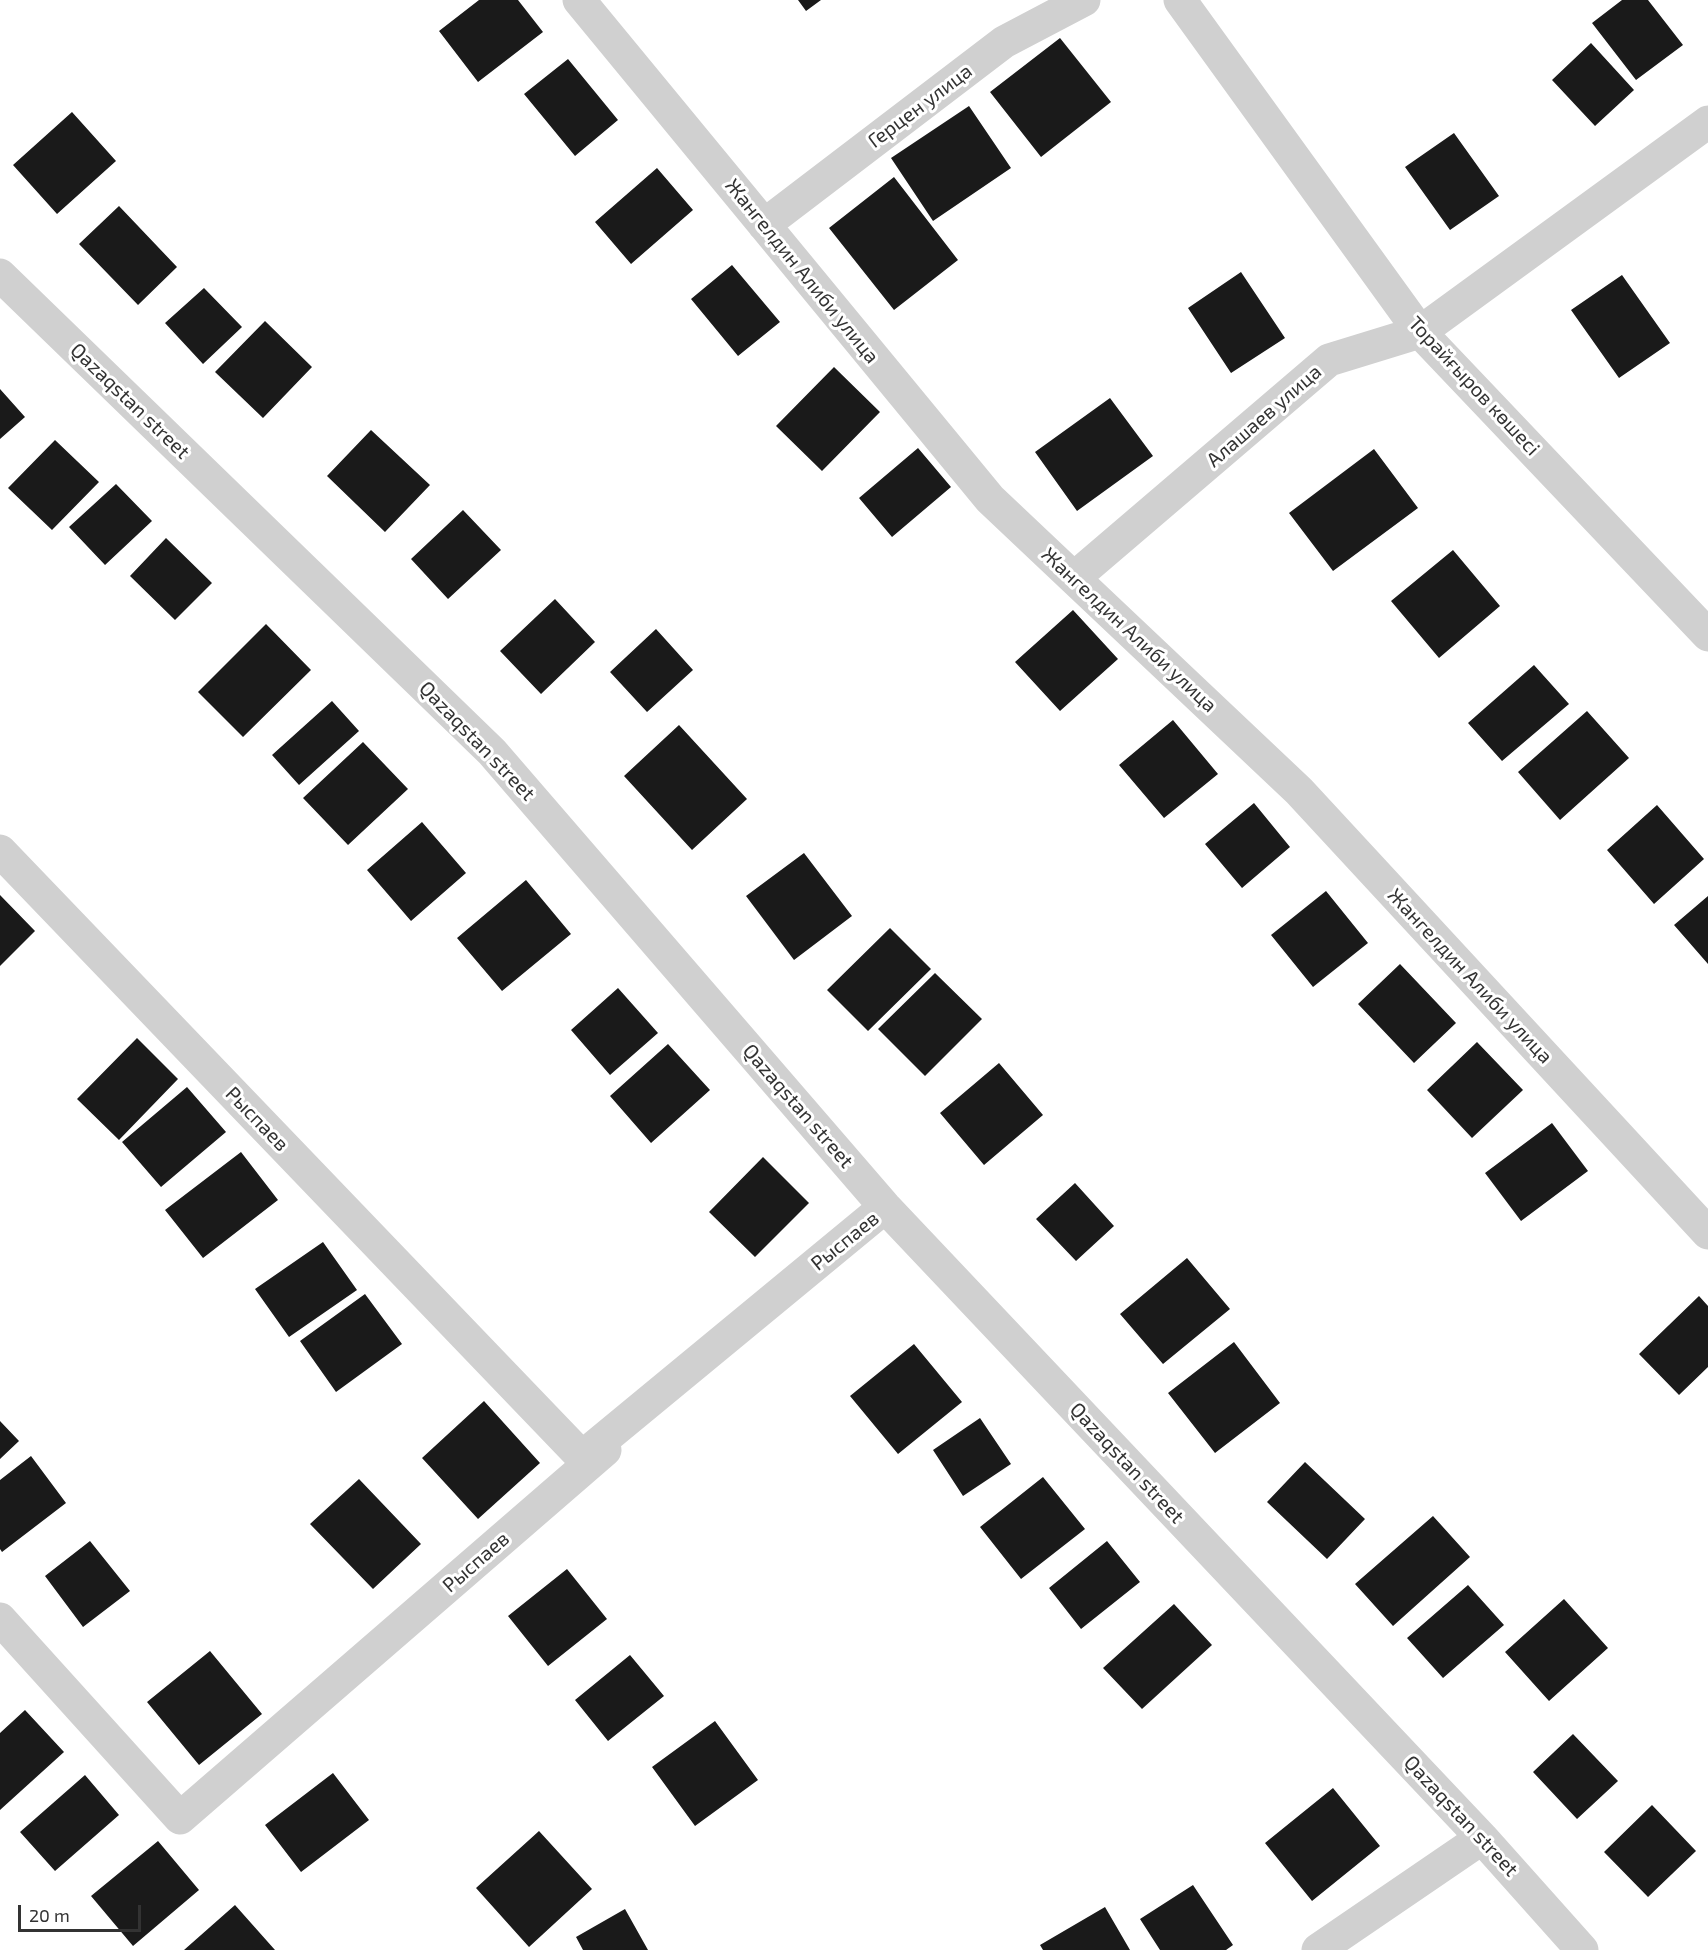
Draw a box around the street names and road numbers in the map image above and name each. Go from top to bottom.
street label: Герцен улица [863,59,977,153]
street label: Жангелдин Алиби улица [720,174,884,368]
street label: Торайғыров көшесі [1403,312,1545,460]
street label: Qazaqstan street [65,338,195,464]
street label: Алашаев улица [1202,360,1326,472]
street label: Жангелдин Алиби улица [1037,543,1221,717]
street label: Qazaqstan street [414,676,540,806]
street label: Жангелдин Алиби улица [1383,884,1557,1068]
street label: Qazaqstan street [738,1039,858,1173]
street label: Рыспаев [220,1082,294,1156]
street label: Рыспаев [806,1206,884,1276]
street label: Qazaqstan street [1065,1398,1189,1528]
street label: Рыспаев [438,1527,514,1597]
street label: Qazaqstan street [1399,1751,1523,1881]

